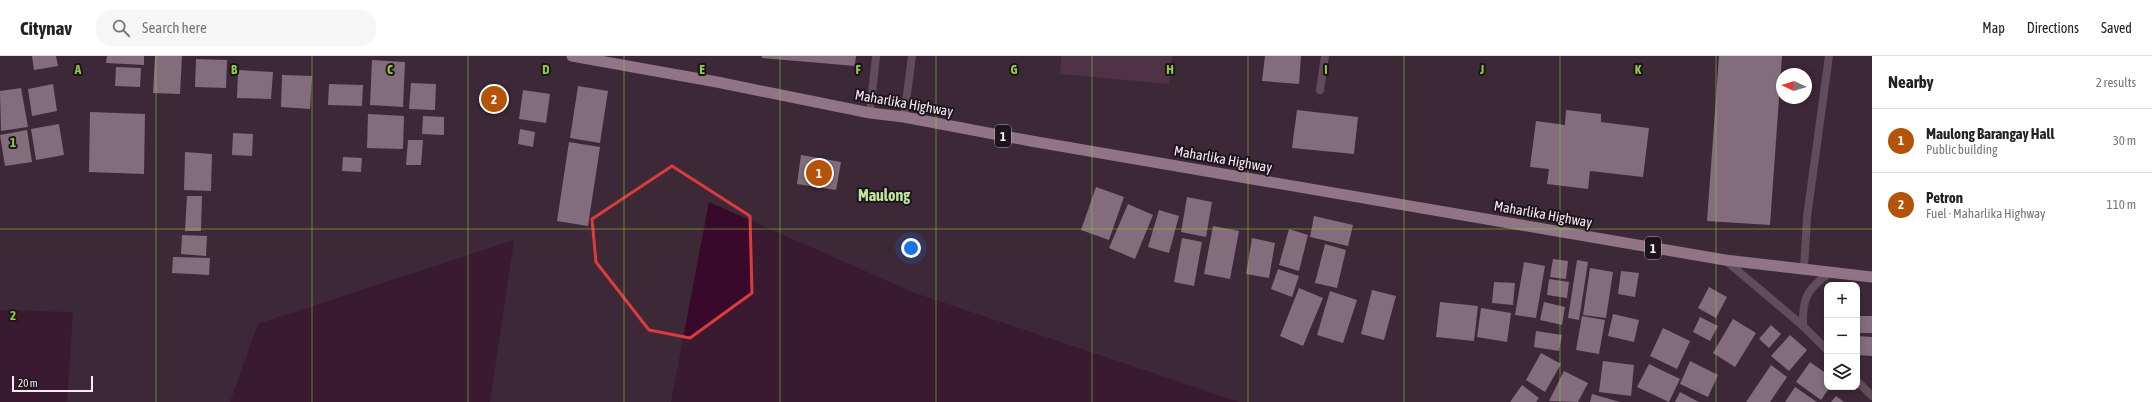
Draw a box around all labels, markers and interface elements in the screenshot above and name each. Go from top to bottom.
search box [96,10,376,46]
text: Citynav [20,17,72,39]
icon: search [110,17,132,39]
text: Search here [142,19,207,36]
text: Map [1982,20,2005,36]
text: Directions [2027,20,2079,36]
text: Saved [2101,20,2132,36]
text: A [74,62,82,77]
text: B [231,62,238,77]
text: C [387,62,393,77]
text: D [542,62,550,77]
text: E [699,62,705,77]
text: F [855,62,861,77]
text: G [1011,62,1018,77]
text: H [1166,62,1174,77]
text: I [1324,62,1328,77]
text: J [1479,62,1484,77]
text: K [1635,62,1642,77]
north arrow [1776,68,1812,104]
text: Nearby [1888,72,1934,92]
text: 2 results [2096,75,2136,90]
pin: 2 [481,84,507,114]
street label: Maharlika Highway [854,86,955,120]
road number: 1 [995,125,1011,147]
text: Maulong Barangay Hall [1926,125,2054,142]
text: 1 [1898,133,1904,148]
text: 30 m [2113,133,2136,148]
text: 1 [10,135,16,150]
street label: Maharlika Highway [1173,142,1274,176]
text: Public building [1926,142,1998,157]
pin: 1 [806,158,832,188]
district label: Maulong [858,186,910,204]
text: Petron [1926,189,1963,206]
street label: Maharlika Highway [1493,197,1594,231]
text: 2 [1898,197,1904,212]
text: 110 m [2107,197,2136,212]
text: Fuel · Maharlika Highway [1926,206,2045,221]
road number: 1 [1645,237,1661,259]
your location [901,238,921,258]
map controls [1824,282,1860,390]
button: + [1824,282,1860,318]
text: 2 [10,308,16,323]
button: − [1824,318,1860,354]
button: layers [1824,354,1860,390]
scale bar [12,374,93,393]
text: 20 m [18,377,38,389]

